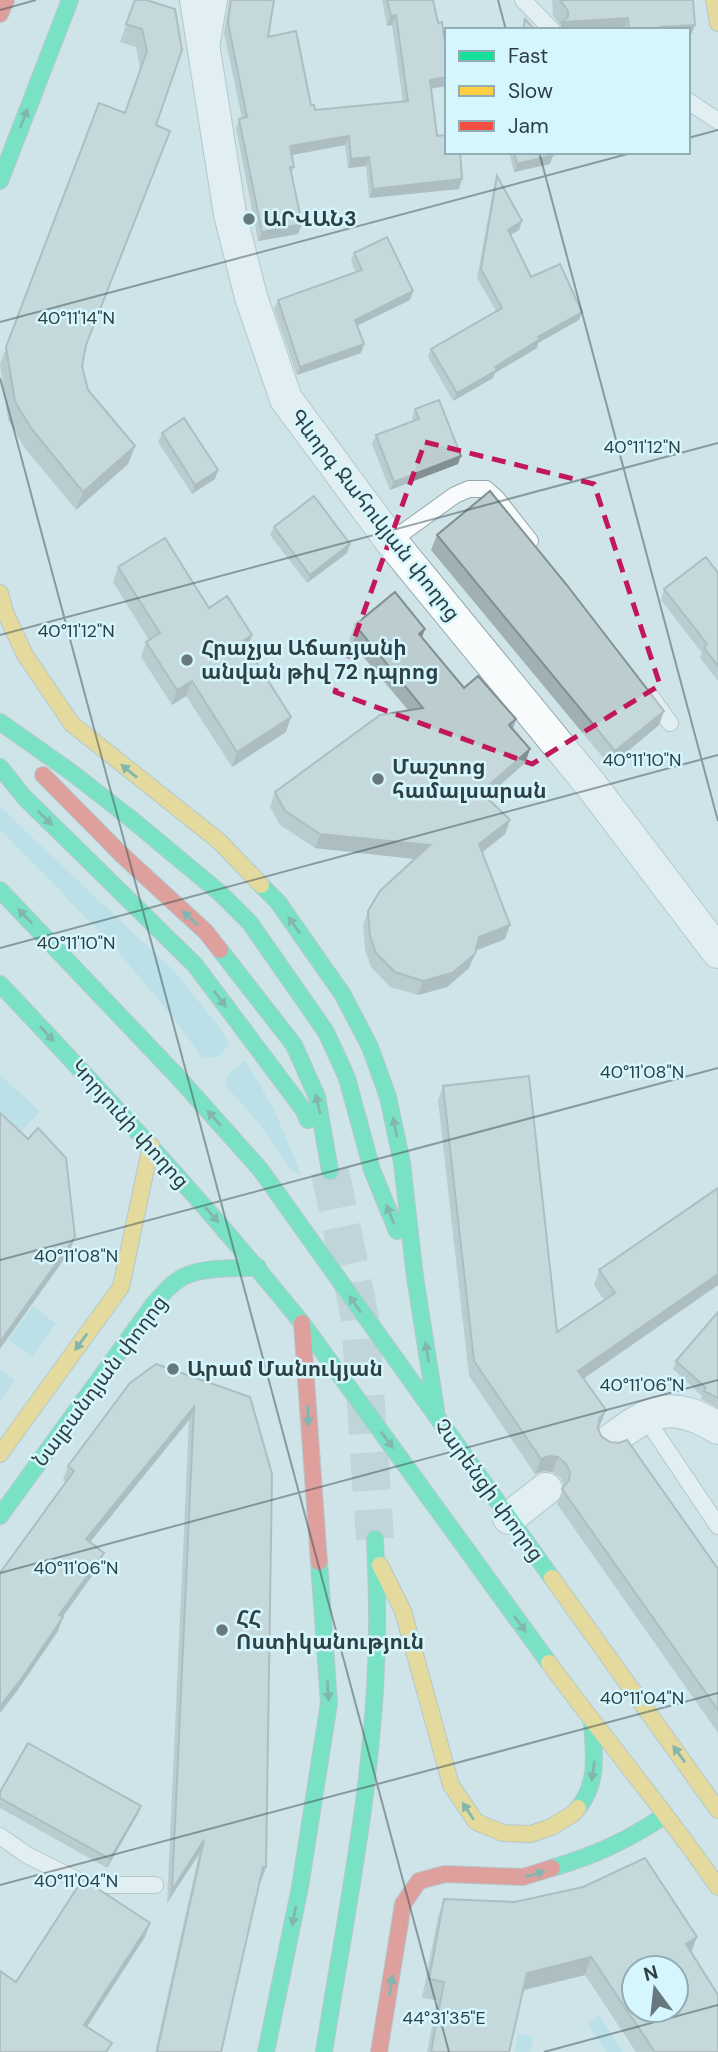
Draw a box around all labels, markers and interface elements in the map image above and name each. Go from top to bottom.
legend [445,28,690,154]
text: Fast [508,42,548,70]
text: Slow [508,77,553,105]
one-way arrow [19,107,30,128]
text: Jam [508,112,549,140]
place label: ԱՐՎԱՆ3 [263,205,357,233]
marker: ԱՐՎԱՆ3 [241,211,257,227]
text: 40°11'14"N [37,306,115,330]
street label: Գևորգ Ջահուկյան փողոց [283,403,467,627]
text: 40°11'12"N [603,435,681,459]
text: 40°11'12"N [37,619,115,643]
place label: Հրաչյա Աճառյանի անվան թիվ 72 դպրոց [201,634,438,686]
marker: Հրաչյա Աճառյանի անվան թիվ 72 դպրոց [179,652,195,668]
text: 40°11'10"N [602,748,682,772]
place label: Մաշտոց համալսարան [392,753,547,805]
one-way arrow [121,763,139,778]
marker: Մաշտոց համալսարան [370,771,386,787]
one-way arrow [37,809,53,826]
one-way arrow [17,908,34,925]
one-way arrow [182,911,199,927]
one-way arrow [287,916,301,934]
text: 40°11'10"N [36,931,116,955]
one-way arrow [213,990,227,1008]
one-way arrow [38,1025,54,1042]
street label: Կորյունի փողոց [65,1054,195,1194]
text: 40°11'08"N [600,1060,684,1084]
one-way arrow [312,1093,323,1115]
one-way arrow [207,1110,222,1127]
one-way arrow [389,1116,400,1138]
one-way arrow [384,1204,396,1224]
one-way arrow [204,1206,219,1223]
text: 40°11'08"N [34,1244,118,1268]
street label: Նալբանդյան փողոց [26,1290,174,1472]
one-way arrow [348,1295,362,1313]
one-way arrow [74,1333,88,1351]
one-way arrow [421,1341,432,1363]
place label: Արամ Մանուկյան [187,1355,383,1383]
marker: Արամ Մանուկյան [165,1361,181,1377]
text: 40°11'06"N [600,1373,684,1397]
one-way arrow [303,1405,314,1427]
street label: Չարենցի փողոց [428,1413,550,1567]
one-way arrow [379,1431,393,1449]
text: 40°11'06"N [34,1556,118,1580]
place label: ՀՀ Ոստիկանություն [236,1604,424,1656]
one-way arrow [513,1615,527,1633]
marker: ՀՀ Ոստիկանություն [214,1622,230,1638]
one-way arrow [323,1681,334,1703]
text: 40°11'04"N [600,1686,684,1710]
one-way arrow [673,1745,687,1763]
one-way arrow [587,1760,598,1782]
one-way arrow [462,1802,475,1821]
one-way arrow [524,1868,545,1878]
text: 40°11'04"N [34,1869,118,1893]
one-way arrow [289,1905,300,1927]
north arrow [620,1954,690,2024]
text: N [641,1959,661,1987]
one-way arrow [386,1974,397,1996]
text: 44°31'35"E [402,2006,486,2030]

